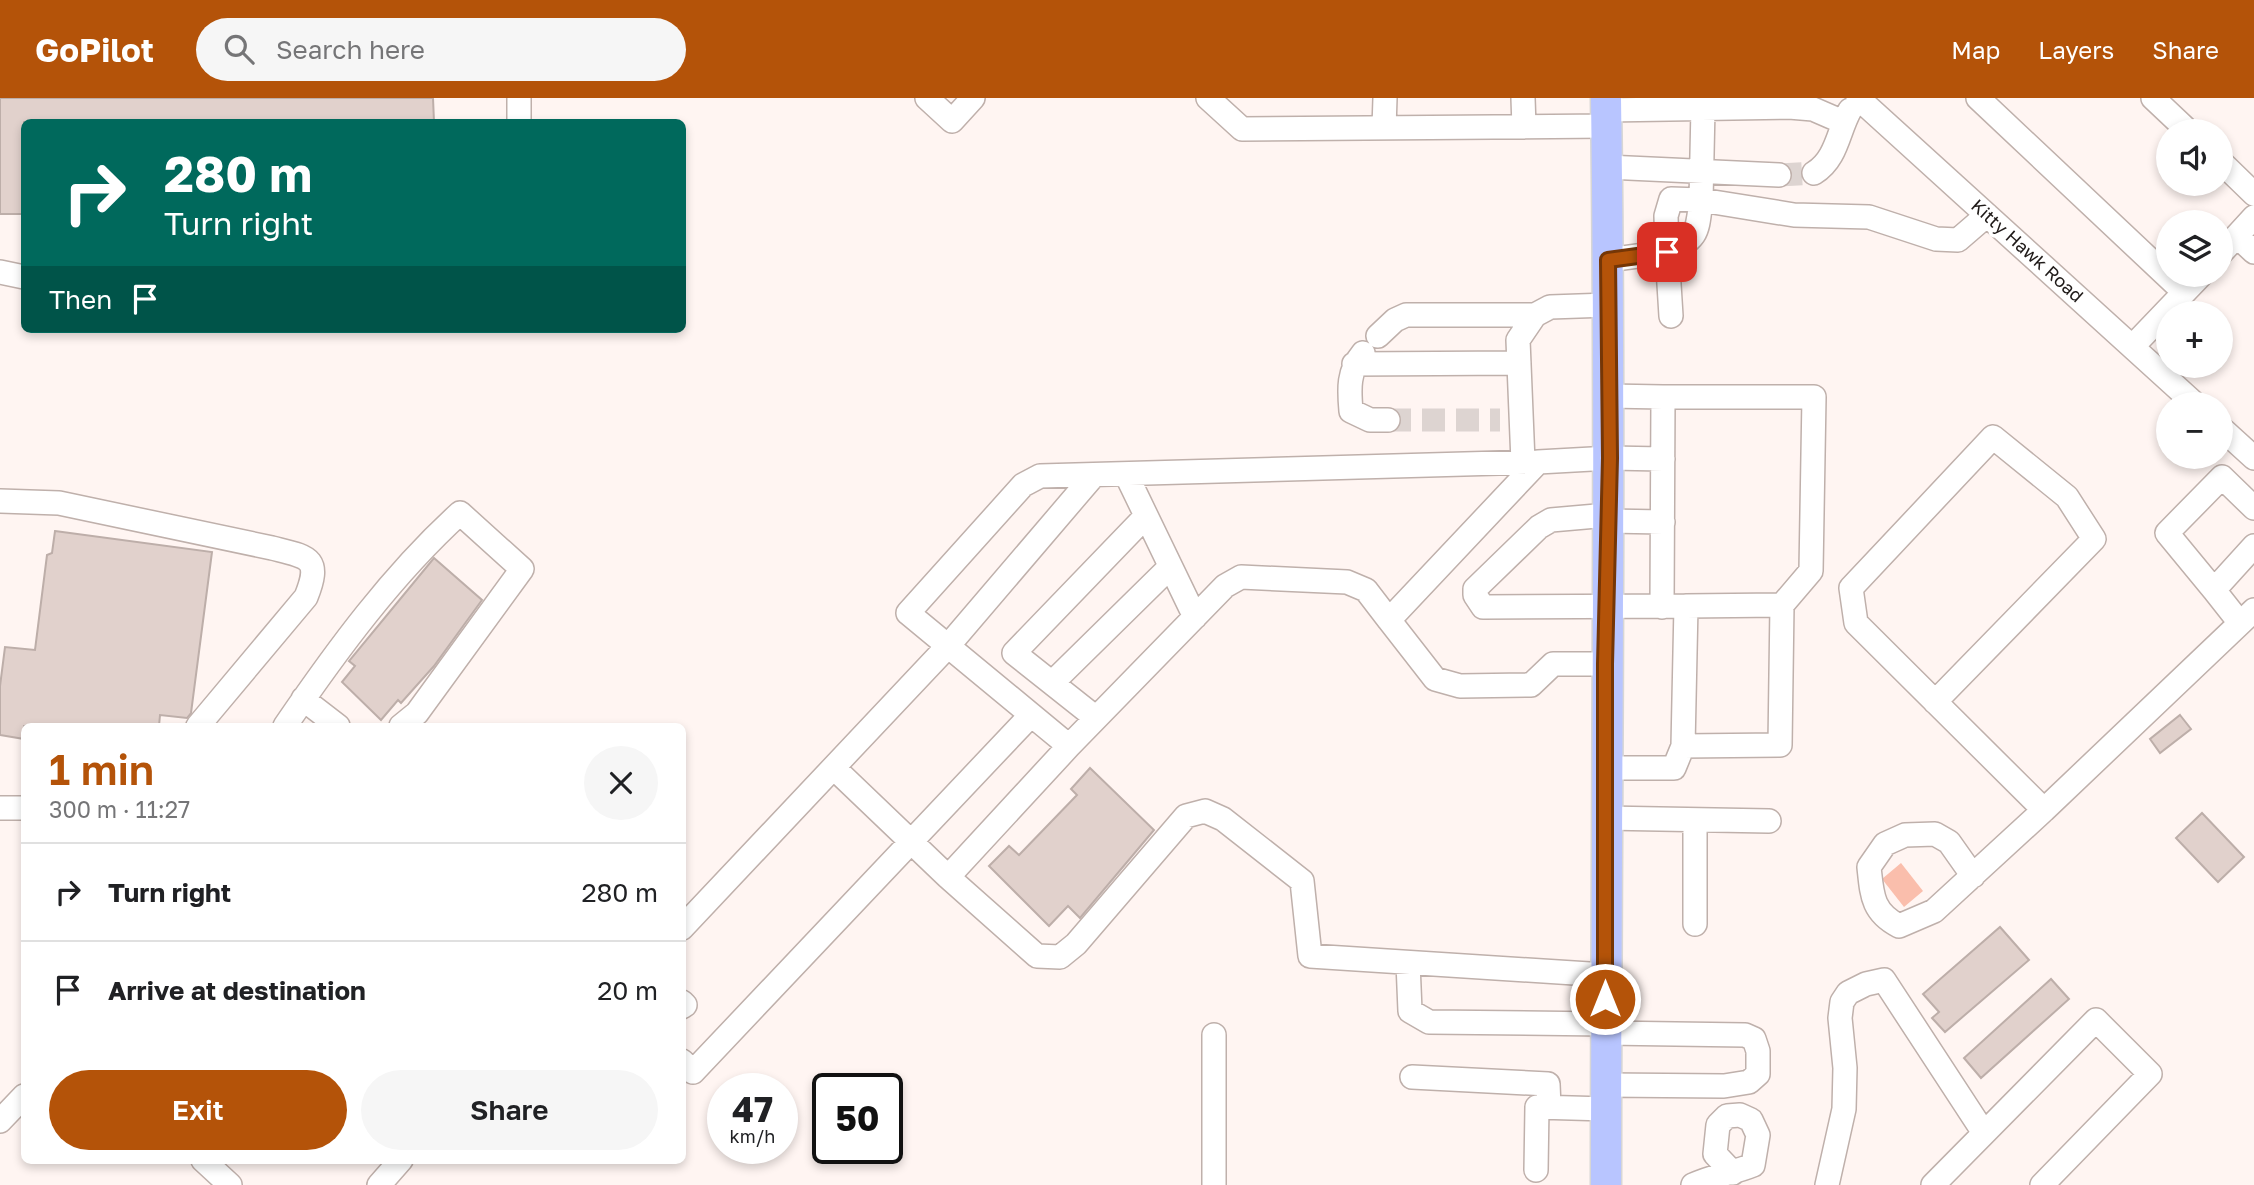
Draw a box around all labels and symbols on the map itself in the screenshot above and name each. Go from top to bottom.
street label: Kitty Hawk Road [1967,194,2088,306]
pin [1637,222,1697,282]
position arrow [1568,962,1642,1036]
speed limit sign: 50 [812,1073,903,1164]

